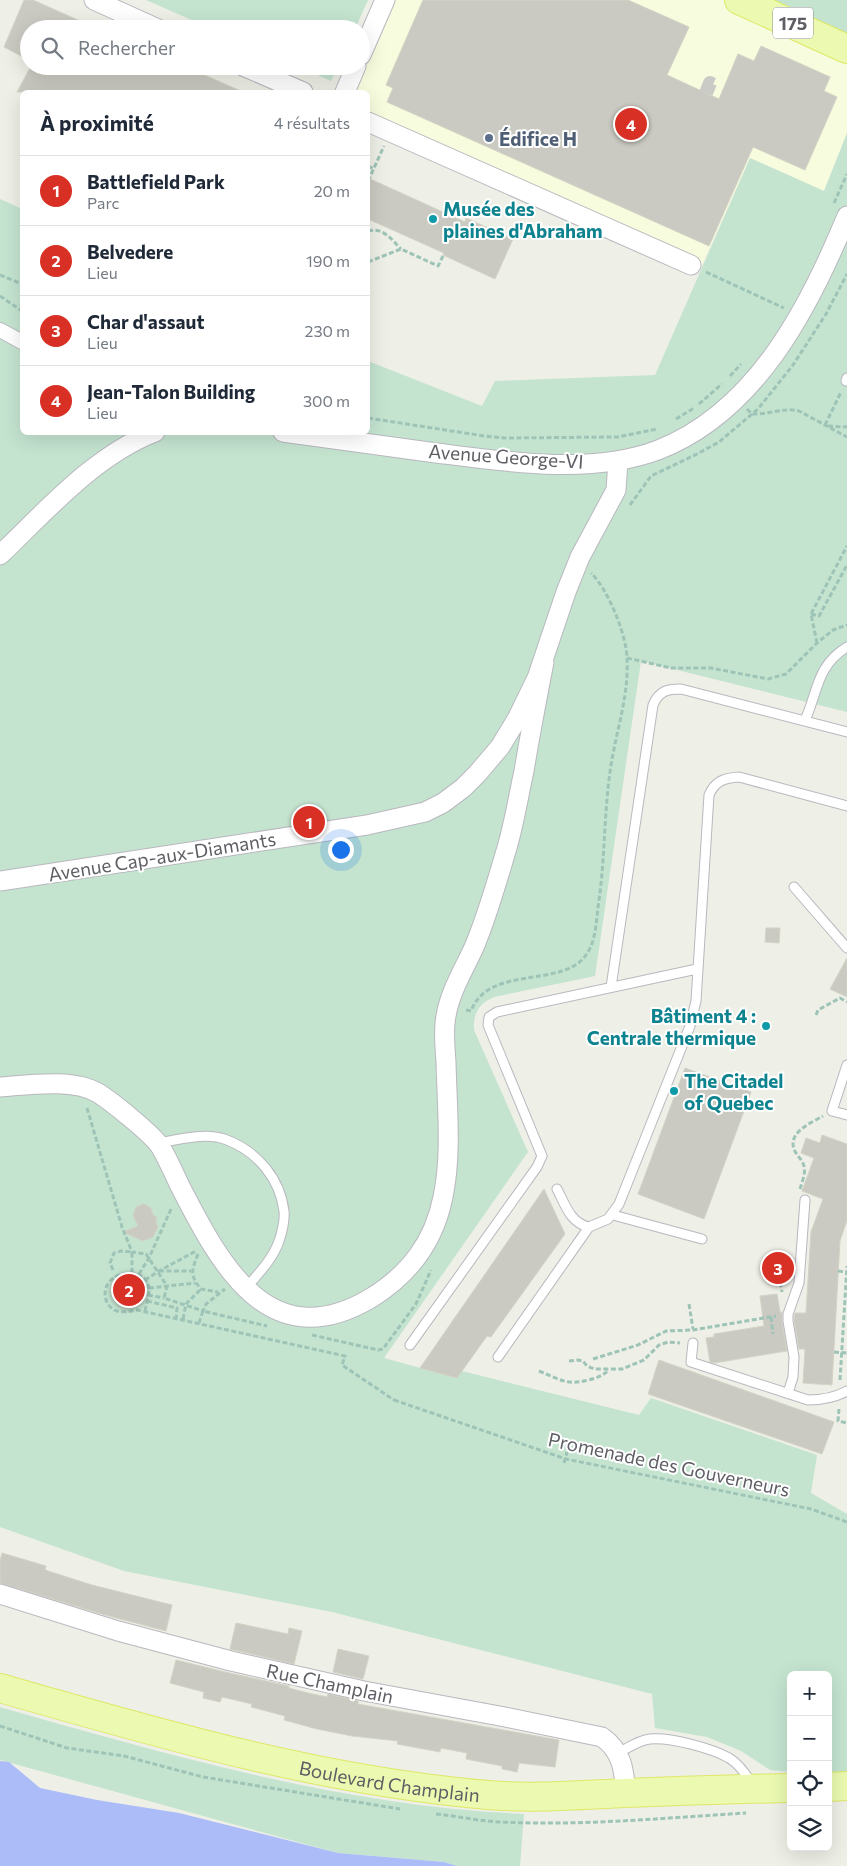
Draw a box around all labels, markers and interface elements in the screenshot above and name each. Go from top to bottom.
road number: 175 [773,7,813,38]
search box [20,20,370,75]
icon: search [38,34,66,62]
text: Rechercher [78,36,176,59]
pin: 4 [615,105,647,143]
text: À proximité [40,110,154,135]
text: 4 résultats [274,113,350,132]
place label: Édifice H [499,127,577,150]
marker: Édifice H [483,132,495,144]
text: Battlefield Park [87,170,225,193]
text: 1 [52,181,60,200]
text: 20 m [314,181,350,200]
text: Parc [87,193,119,212]
place label: Musée des plaines d'Abraham [443,197,603,242]
marker: Musée des plaines d'Abraham [427,213,439,225]
text: Belvedere [87,240,173,263]
text: 2 [51,251,61,270]
text: 190 m [306,251,350,270]
text: Lieu [87,263,118,282]
text: Char d'assaut [87,310,204,333]
text: 3 [51,321,61,340]
text: 230 m [305,321,350,340]
text: Lieu [87,333,118,352]
text: Jean-Talon Building [87,380,255,403]
text: 4 [51,391,61,410]
text: 300 m [303,391,350,410]
text: Lieu [87,403,118,422]
street label: Avenue George-VI [428,439,584,473]
pin: 1 [293,803,325,841]
street label: Avenue Cap-aux-Diamants [47,827,277,885]
your location [328,837,354,863]
place label: Bâtiment 4 : Centrale thermique [587,1004,756,1049]
marker: Bâtiment 4 : Centrale thermique [760,1020,772,1032]
place label: The Citadel of Quebec [684,1069,784,1114]
marker: The Citadel of Quebec [668,1085,680,1097]
pin: 3 [762,1249,794,1287]
pin: 2 [113,1271,145,1309]
street label: Promenade des Gouverneurs [546,1427,792,1501]
street label: Rue Champlain [264,1658,396,1708]
map controls [787,1671,832,1851]
button: + [787,1671,832,1716]
button: − [787,1716,832,1761]
street label: Boulevard Champlain [297,1755,481,1806]
button: locate [787,1761,832,1806]
button: layers [787,1806,832,1851]

